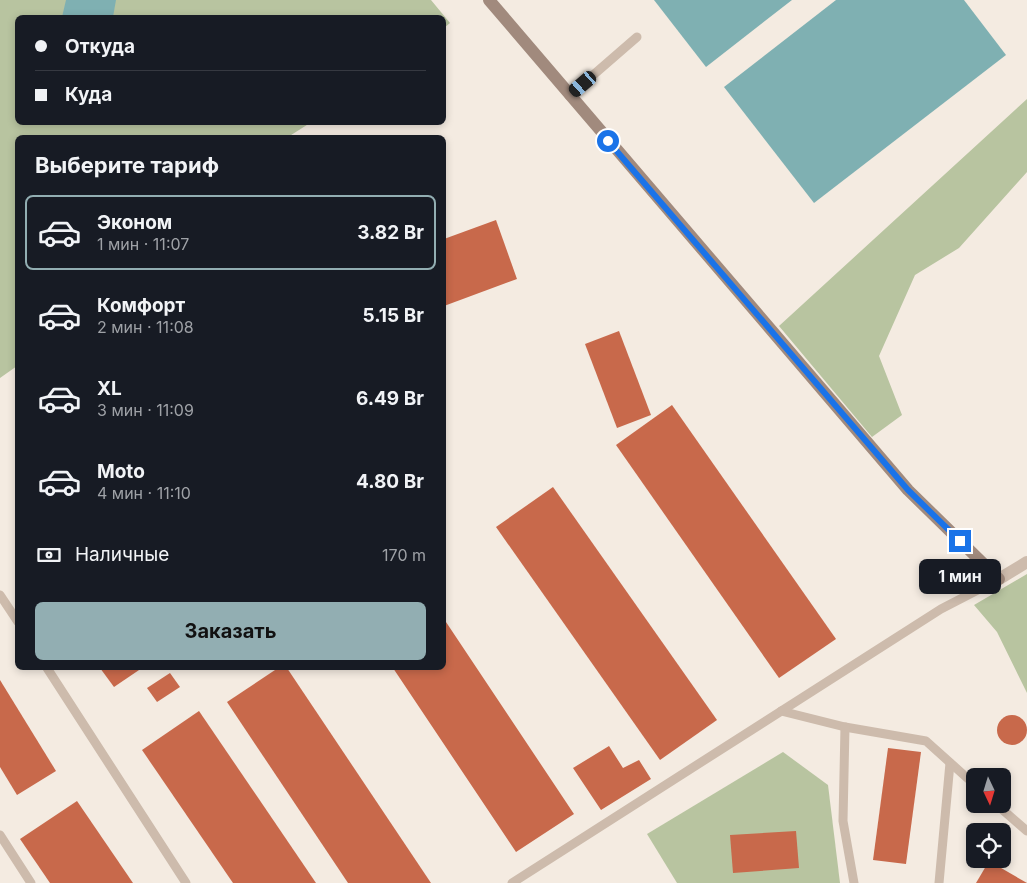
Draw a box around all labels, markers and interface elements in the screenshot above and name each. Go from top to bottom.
text: Откуда [65,35,135,58]
car [566,68,599,100]
text: Куда [65,83,112,106]
route start [597,130,619,152]
text: Выберите тариф [35,152,219,178]
icon: car [37,210,82,255]
text: Эконом [97,211,172,234]
text: 3.82 Br [357,221,424,244]
text: 1 мин · 11:07 [97,234,189,254]
icon: car [37,293,82,338]
text: Комфорт [97,294,185,317]
text: 5.15 Br [363,304,424,327]
text: 2 мин · 11:08 [97,317,194,337]
icon: car [37,376,82,421]
text: XL [97,377,122,400]
text: 6.49 Br [356,387,424,410]
text: 3 мин · 11:09 [97,400,194,420]
icon: car [37,459,82,504]
text: Moto [97,460,145,483]
text: 4.80 Br [356,470,424,493]
text: 4 мин · 11:10 [97,483,191,503]
route end [949,530,971,552]
icon: cash [35,541,63,569]
text: Наличные [75,543,169,566]
text: 170 m [382,545,426,565]
callout: 1 мин [919,558,1001,594]
text: 1 мин [938,566,982,586]
button: Заказать [35,602,426,660]
north arrow [966,768,1011,812]
map controls [966,768,1011,868]
button: locate [966,823,1011,868]

